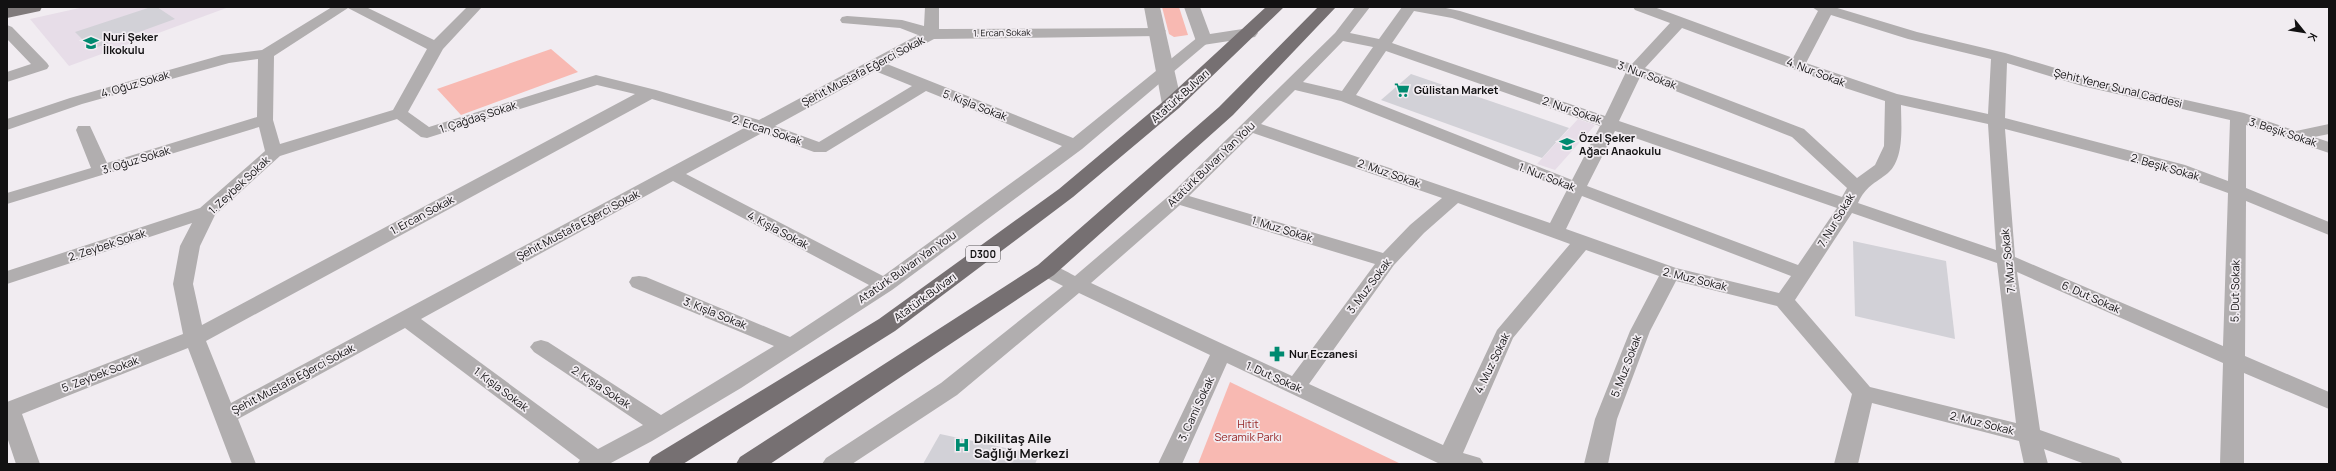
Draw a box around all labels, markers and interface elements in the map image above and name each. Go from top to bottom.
north arrow [2284,12,2324,52]
street label: 1. Ercan Sokak [973,25,1031,40]
place label: Nuri Şeker İlkokulu [103,29,159,57]
text: K [2304,30,2321,45]
street label: Şehit Mustafa Eğerci Sokak [799,31,927,109]
school or university icon: Nuri Şeker İlkokulu [82,34,100,52]
street label: 4. Nur Sokak [1785,53,1848,90]
street label: 3. Nur Sokak [1616,57,1679,92]
street label: Şehit Yener Sunal Caddesi [2052,64,2184,111]
street label: Atatürk Bulvarı [1147,65,1212,126]
street label: 4. Oğuz Sokak [99,66,171,100]
supermarket icon: Gülistan Market [1393,81,1411,99]
place label: Gülistan Market [1414,82,1499,97]
street label: 5. Kışla Sokak [941,85,1010,124]
street label: 2. Nur Sokak [1540,92,1604,127]
street label: 1. Çağdaş Sokak [437,97,519,136]
street label: 2. Ercan Sokak [730,111,805,148]
street label: 3. Beşik Sokak [2247,113,2320,150]
street label: Atatürk Bulvarı Yan Yolu [1163,118,1258,210]
place label: Özel Şeker Ağacı Anaokulu [1579,130,1661,158]
school or university icon: Özel Şeker Ağacı Anaokulu [1558,135,1576,153]
street label: 3. Oğuz Sokak [100,142,172,177]
street label: 2. Beşik Sokak [2129,150,2202,184]
street label: 1. Zeybek Sokak [205,152,273,217]
street label: 2. Muz Sokak [1356,155,1423,190]
street label: 1. Nur Sokak [1517,159,1578,194]
street label: Şehit Mustafa Eğerci Sokak [514,185,642,263]
street label: 7. Nur Sokak [1814,190,1858,249]
street label: 1. Ercan Sokak [387,191,457,238]
street label: 4. Kışla Sokak [745,207,812,252]
street label: 1. Muz Sokak [1250,212,1315,245]
street label: 2. Zeybek Sokak [66,225,148,264]
street label: Atatürk Bulvarı Yan Yolu [855,228,959,306]
street label: 7. Muz Sokak [1997,228,2018,294]
road number: D300 [966,246,1000,262]
street label: 3. Muz Sokak [1343,255,1395,316]
street label: 5. Dut Sokak [2226,259,2243,322]
street label: 2. Muz Sokak [1662,263,1729,294]
street label: Atatürk Bulvarı [891,270,959,324]
street label: 6. Dut Sokak [2060,277,2123,316]
street label: 3. Kışla Sokak [681,293,750,332]
street label: 4. Muz Sokak [1470,330,1513,395]
street label: 5. Muz Sokak [1607,332,1644,399]
street label: Şehit Mustafa Eğerci Sokak [229,339,357,417]
pharmacy icon: Nur Eczanesi [1268,345,1286,363]
place label: Nur Eczanesi [1289,346,1357,361]
street label: 5. Zeybek Sokak [59,352,141,395]
street label: 1. Dut Sokak [1244,358,1305,396]
street label: 2. Kışla Sokak [569,362,634,411]
street label: 1. Kışla Sokak [471,363,532,414]
street label: 3. Cami Sokak [1174,374,1217,443]
street label: 2. Muz Sokak [1949,407,2016,438]
park label: Hitit Seramik Parkı [1214,416,1282,444]
place label: Dikilitaş Aile Sağlığı Merkezi [974,429,1069,462]
hospital icon: Dikilitaş Aile Sağlığı Merkezi [953,436,971,454]

